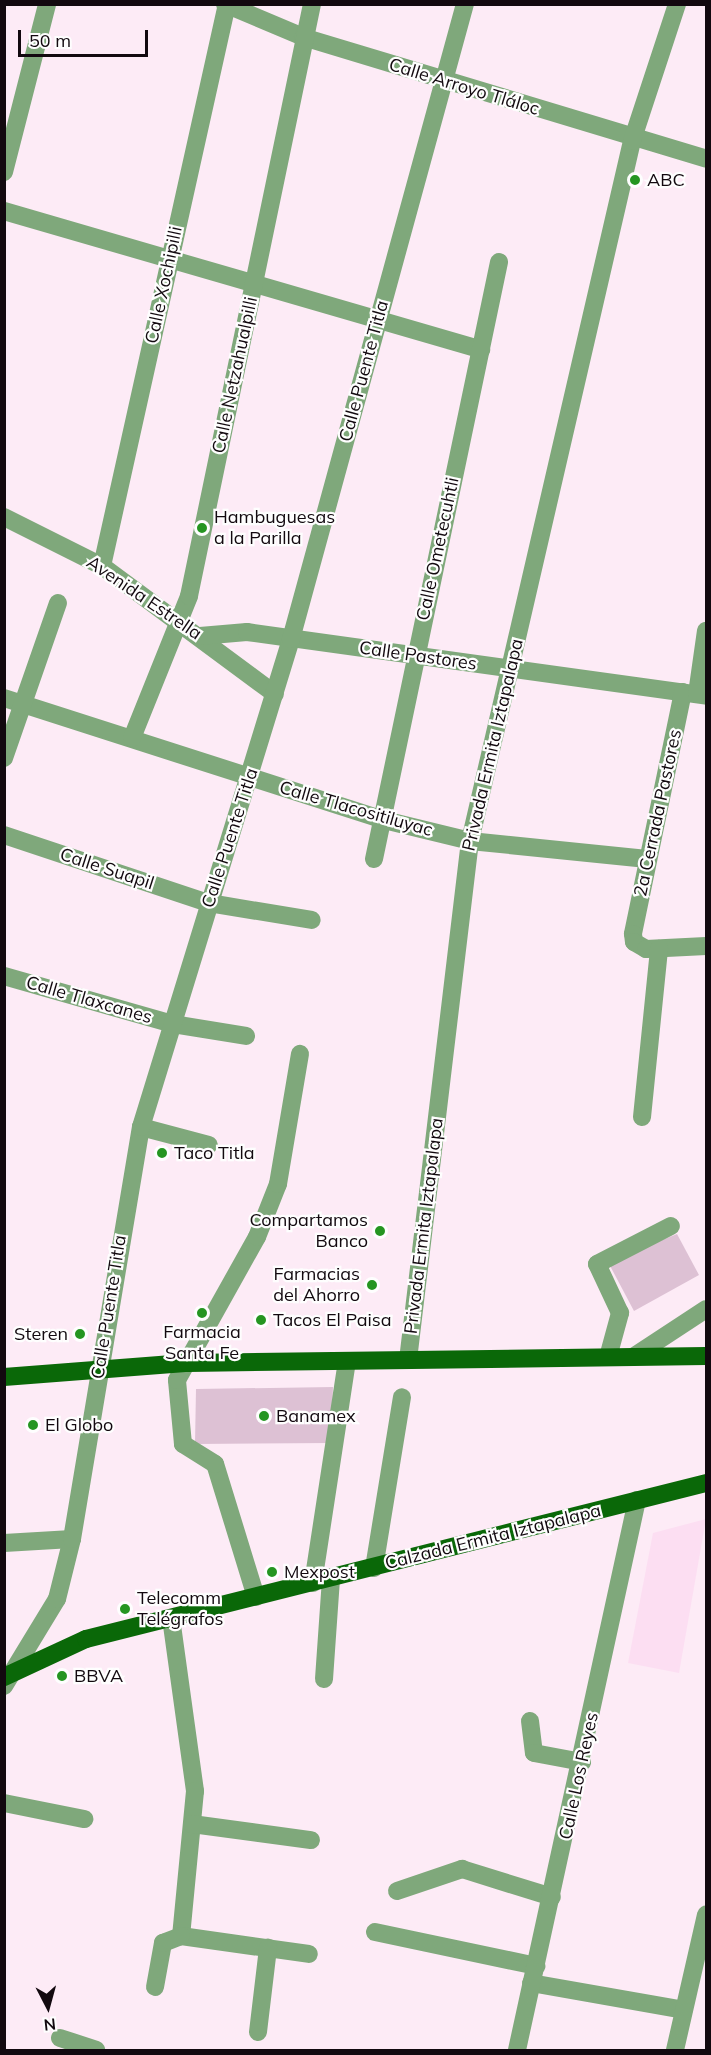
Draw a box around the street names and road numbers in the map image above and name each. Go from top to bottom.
street label: Calle Arroyo Tláloc [386,54,542,120]
street label: Calle Xochipilli [141,224,187,346]
street label: Calle Netzahualpilli [208,295,262,455]
street label: Calle Puente Titla [335,298,393,444]
street label: Calle Ometecuhtli [412,475,464,623]
street label: Avenida Estrella [82,552,206,644]
street label: Calle Pastores [358,637,478,675]
street label: Privada Ermita Iztapalapa [458,637,528,853]
street label: 2a Cerrada Pastores [630,727,686,899]
street label: Calle Puente Titla [197,766,263,910]
street label: Calle Tlacositiluyac [277,777,435,841]
street label: Calle Suapil [57,844,157,894]
street label: Calle Tlaxcanes [23,972,155,1028]
street label: Privada Ermita Iztapalapa [400,1117,448,1335]
street label: Calle Puente Titla [87,1233,131,1381]
street label: Calzada Ermita Iztapalapa [383,1500,603,1574]
street label: Calle Los Reyes [555,1710,603,1842]

